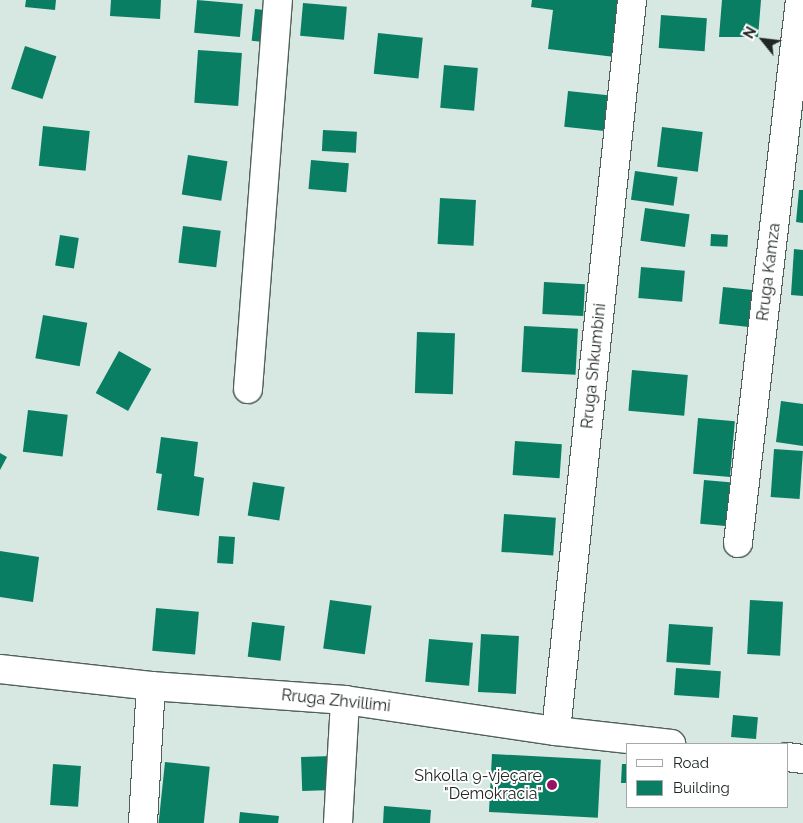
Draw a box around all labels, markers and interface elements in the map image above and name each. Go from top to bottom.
north arrow [738,15,788,65]
text: N [740,24,759,41]
street label: Rruga Kamza [753,222,785,322]
street label: Rruga Shkumbini [578,302,610,430]
street label: Rruga Zhvillimi [280,686,392,716]
legend [626,743,788,808]
text: Road [673,754,709,772]
place label: Shkolla 9-vjeçare "Demokracia" [414,766,542,804]
marker: Shkolla 9-vjeçare "Demokracia" [546,779,558,791]
text: Building [673,779,730,797]

